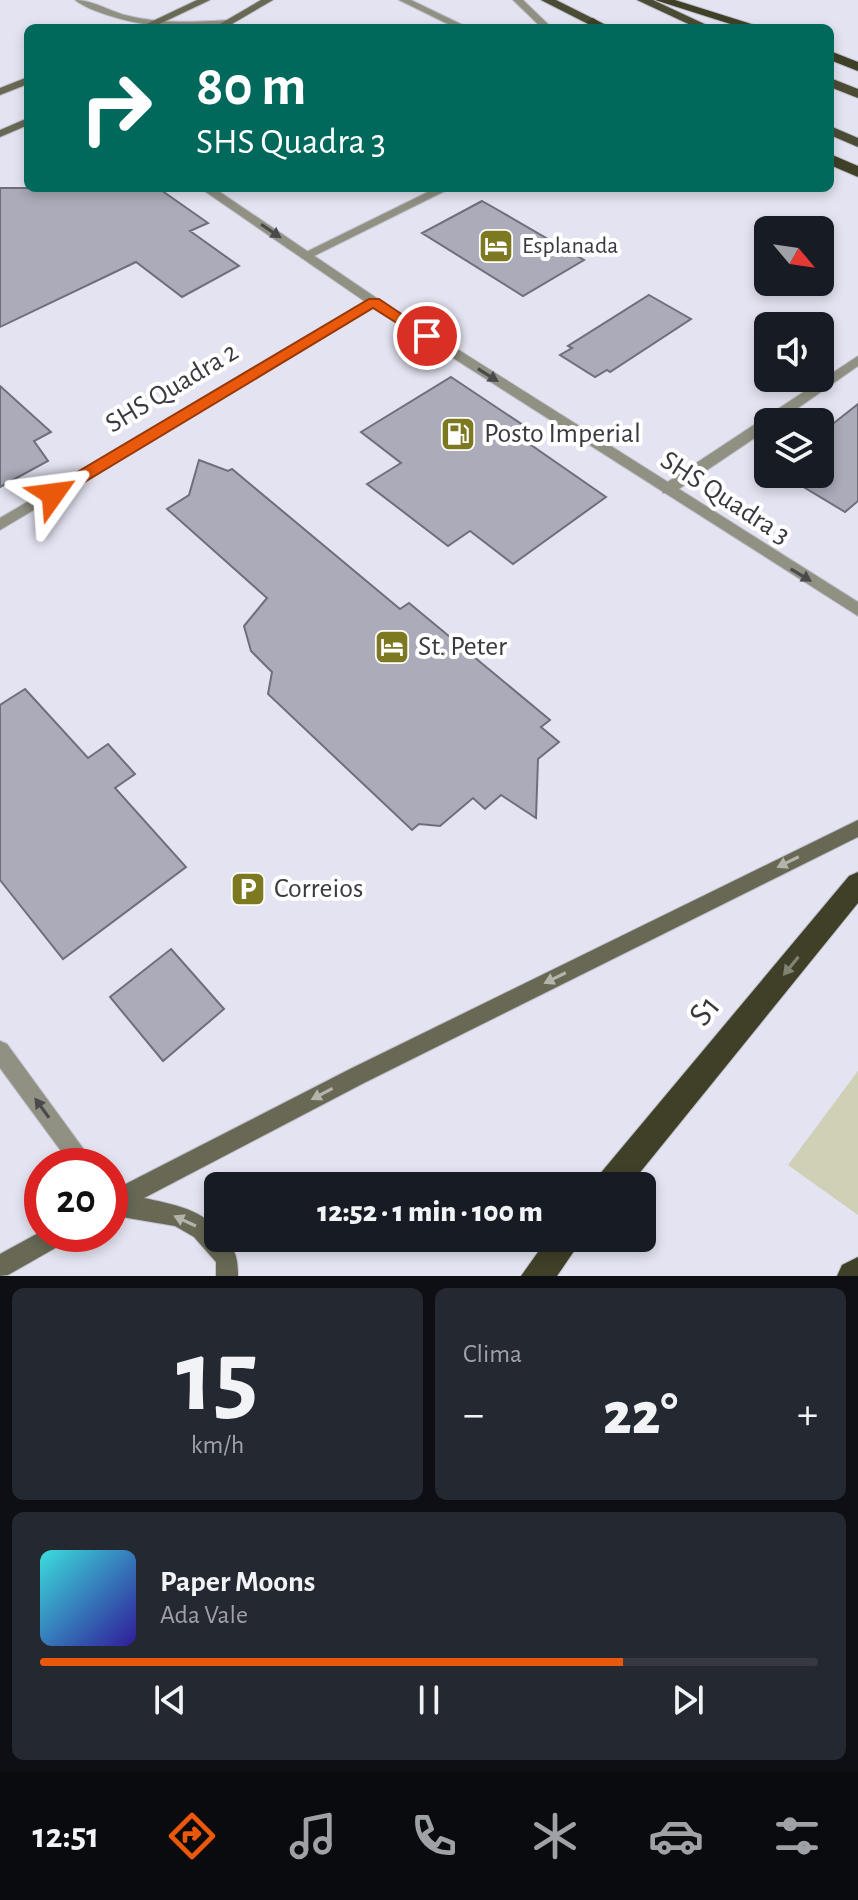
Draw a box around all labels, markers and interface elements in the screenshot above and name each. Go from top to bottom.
icon: right [64,56,168,160]
text: 80 m [196,59,306,115]
text: SHS Quadra 3 [196,124,386,160]
north arrow [754,216,834,296]
map controls [754,216,834,488]
one-way arrow [261,223,282,238]
hotel icon: Esplanada [477,227,515,265]
place label: Esplanada [522,234,618,258]
pin [393,302,461,370]
button: sound [754,312,834,392]
icon: arrive [405,314,449,358]
street label: SHS Quadra 2 [101,338,243,438]
one-way arrow [477,367,499,381]
button: layers [754,408,834,488]
fuel station icon: Posto Imperial [439,415,477,453]
place label: Posto Imperial [484,420,641,448]
street label: SHS Quadra 3 [655,446,795,550]
position arrow [11,452,95,536]
one-way arrow [790,568,812,582]
hotel icon: St. Peter [373,628,411,666]
place label: St. Peter [418,633,507,661]
one-way arrow [777,856,800,869]
parking icon: Correios [229,870,267,908]
place label: Correios [274,875,363,903]
one-way arrow [783,956,800,976]
one-way arrow [543,971,566,984]
street label: S1 [683,990,727,1032]
one-way arrow [311,1087,334,1100]
one-way arrow [35,1098,51,1119]
speed limit sign: 20 [24,1148,128,1252]
text: 12:52 · 1 min · 100 m [317,1197,543,1227]
one-way arrow [174,1214,197,1227]
text: 15 [176,1326,259,1430]
text: Clima [463,1341,522,1367]
text: 22° [603,1385,678,1445]
text: − [463,1393,484,1437]
text: + [797,1393,818,1437]
text: km/h [191,1432,244,1458]
text: Paper Moons [160,1567,315,1597]
text: Ada Vale [160,1602,248,1628]
icon: previous [148,1678,192,1722]
icon: pause [407,1678,451,1722]
icon: next [666,1678,710,1722]
icon: directions [164,1808,220,1864]
icon: music [285,1808,341,1864]
icon: phone [406,1808,462,1864]
icon: climate [527,1808,583,1864]
icon: car [648,1808,704,1864]
icon: filters [769,1808,825,1864]
text: 12:51 [33,1818,99,1854]

